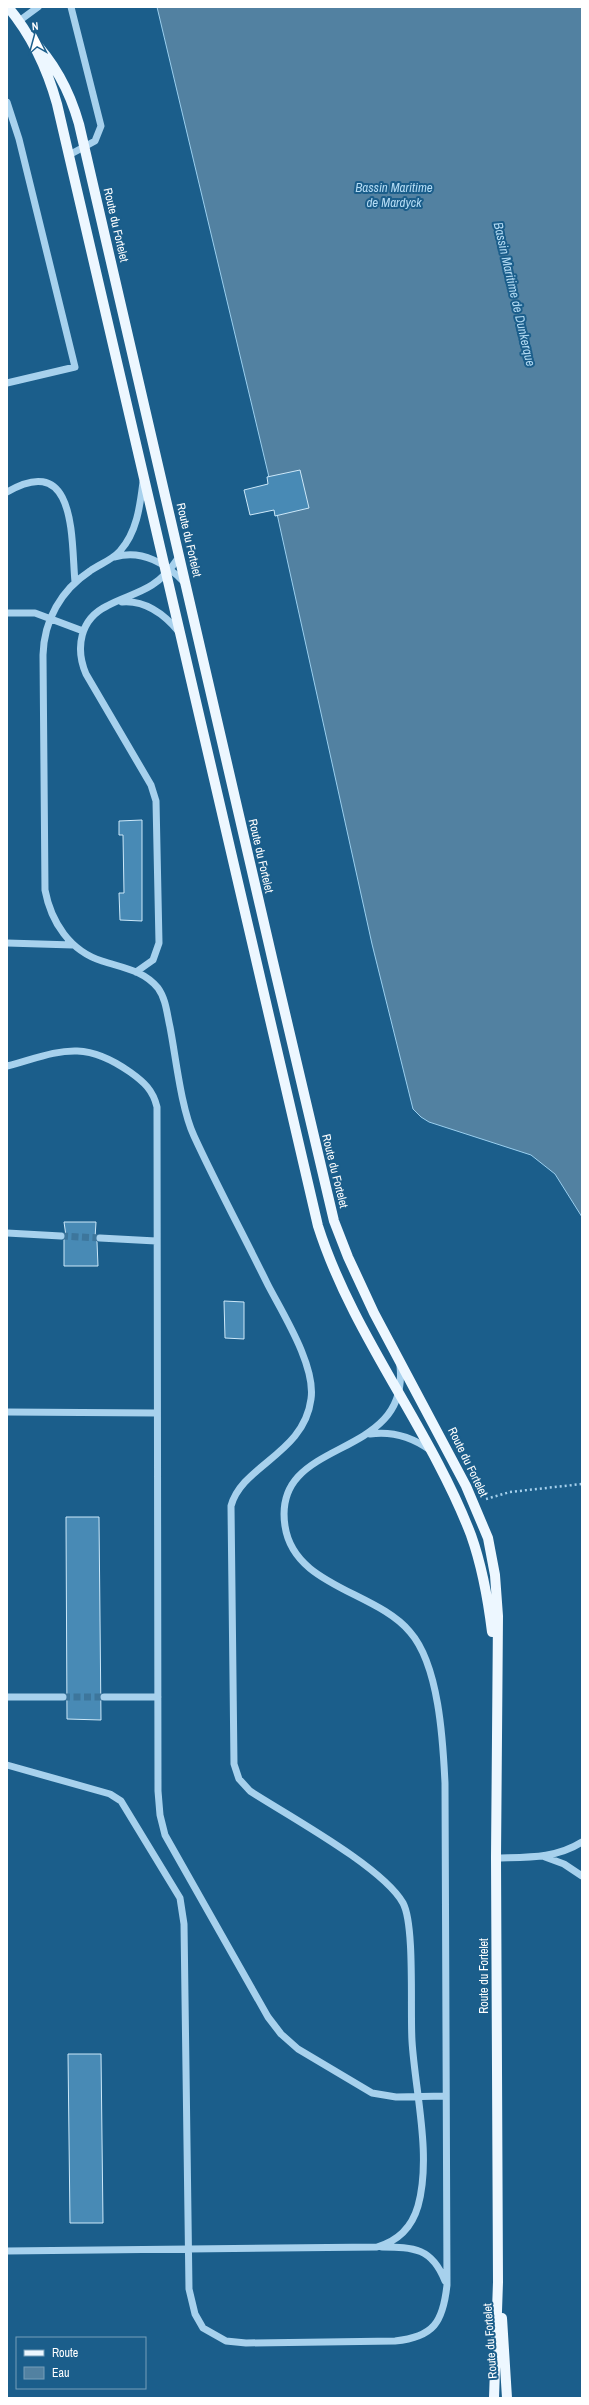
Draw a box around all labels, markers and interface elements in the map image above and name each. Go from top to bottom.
north arrow [16,16,56,56]
text: N [31,19,39,33]
water label: Bassin Maritime de Mardyck [355,179,433,211]
street label: Route du Fortelet [100,186,132,264]
water label: Bassin Maritime de Dunkerque [490,220,539,368]
street label: Route du Fortelet [173,501,205,579]
street label: Route du Fortelet [245,817,277,895]
street label: Route du Fortelet [318,1132,352,1210]
street label: Route du Fortelet [444,1425,492,1500]
street label: Route du Fortelet [476,1938,492,2014]
street label: Route du Fortelet [479,2302,501,2379]
legend [16,2337,146,2389]
text: Route [52,2345,78,2361]
text: Eau [52,2365,70,2381]

